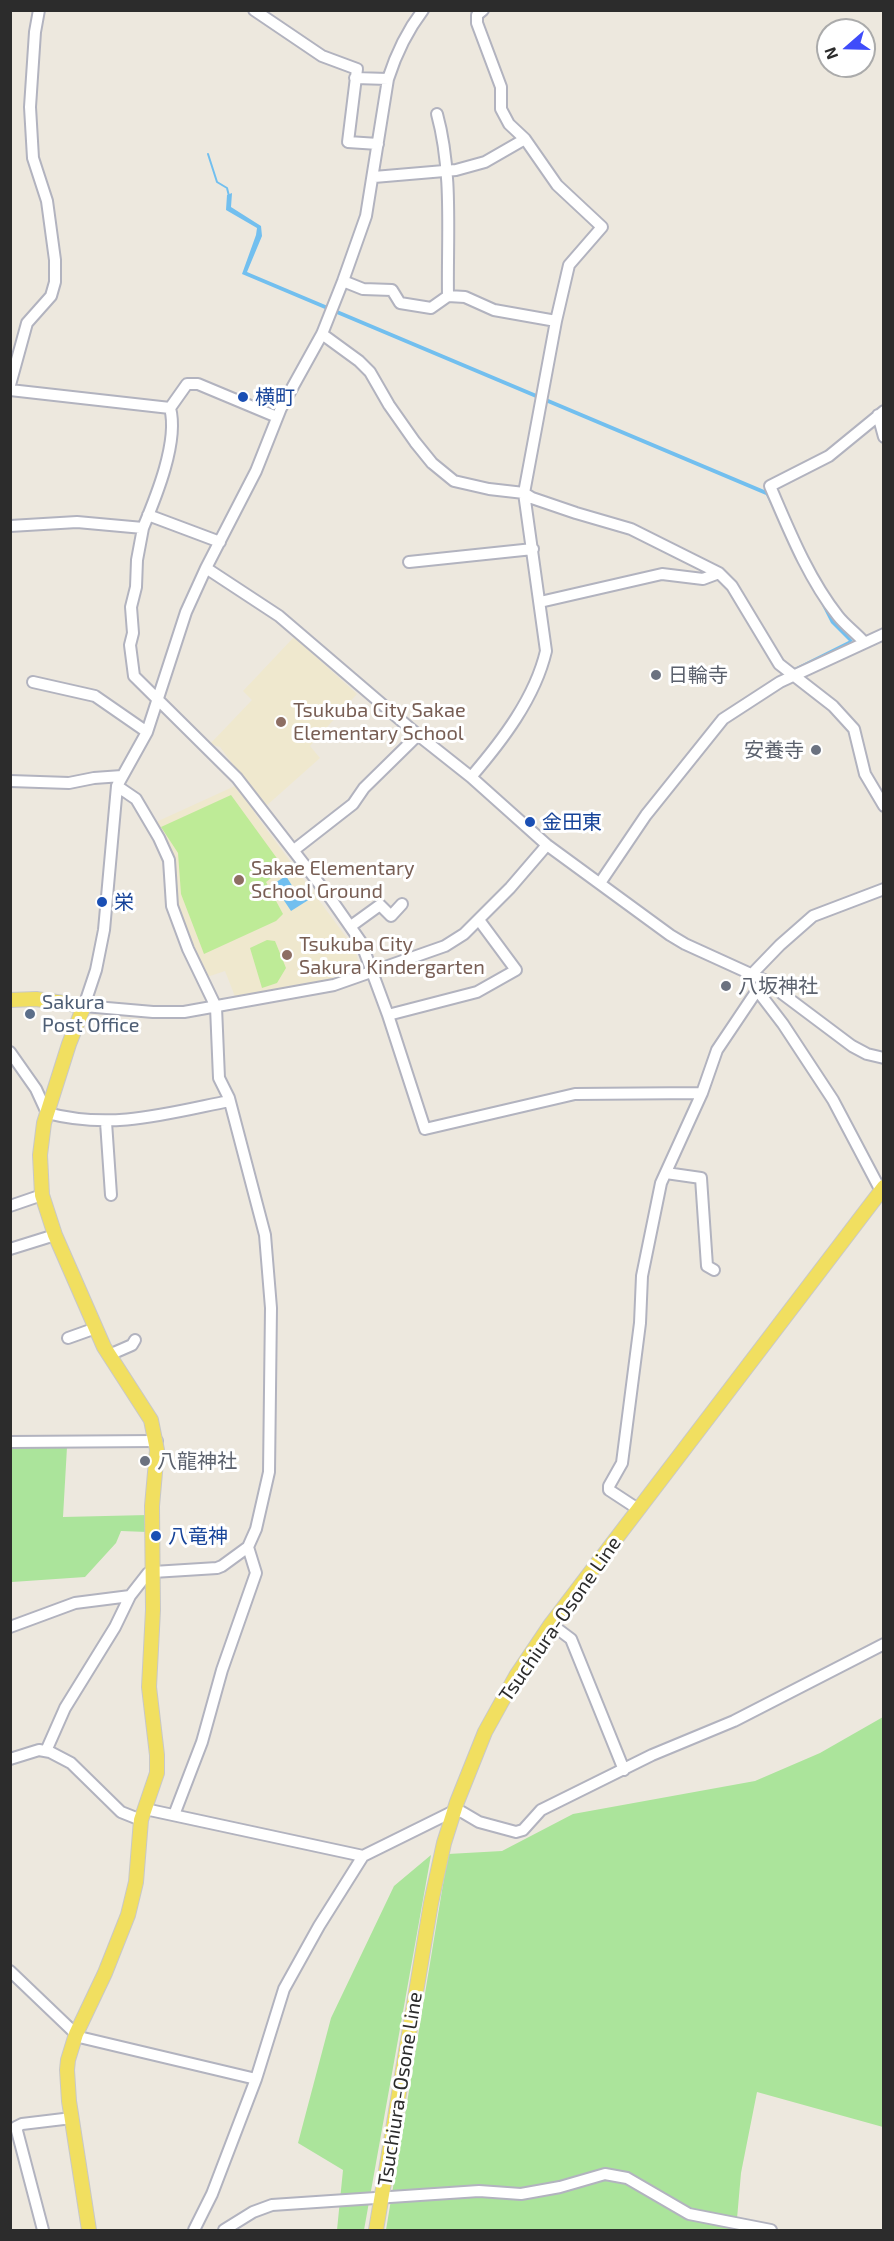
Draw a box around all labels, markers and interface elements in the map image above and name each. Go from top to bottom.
north arrow [816,18,876,78]
text: N [820,45,841,62]
place label: 横町 [255,385,295,409]
marker: 横町 [236,390,250,404]
place label: 日輪寺 [668,663,728,687]
marker: 日輪寺 [649,668,663,682]
place label: Tsukuba City Sakae Elementary School [293,698,466,745]
marker: Tsukuba City Sakae Elementary School [274,715,288,729]
place label: 安養寺 [744,738,804,762]
marker: 安養寺 [809,743,823,757]
place label: 金田東 [542,810,602,834]
marker: 金田東 [523,815,537,829]
place label: Sakae Elementary School Ground [251,856,415,903]
marker: Sakae Elementary School Ground [232,873,246,887]
place label: 栄 [114,890,134,914]
marker: 栄 [95,895,109,909]
place label: Tsukuba City Sakura Kindergarten [299,932,485,979]
marker: Tsukuba City Sakura Kindergarten [280,948,294,962]
place label: 八坂神社 [738,974,818,998]
marker: 八坂神社 [719,979,733,993]
place label: Sakura Post Office [42,990,140,1037]
marker: Sakura Post Office [23,1007,37,1021]
place label: 八龍神社 [157,1449,237,1473]
marker: 八龍神社 [138,1454,152,1468]
place label: 八竜神 [168,1524,228,1548]
marker: 八竜神 [149,1529,163,1543]
street label: Tsuchiura-Osone Line [494,1532,626,1706]
street label: Tsuchiura-Osone Line [373,1990,427,2188]

